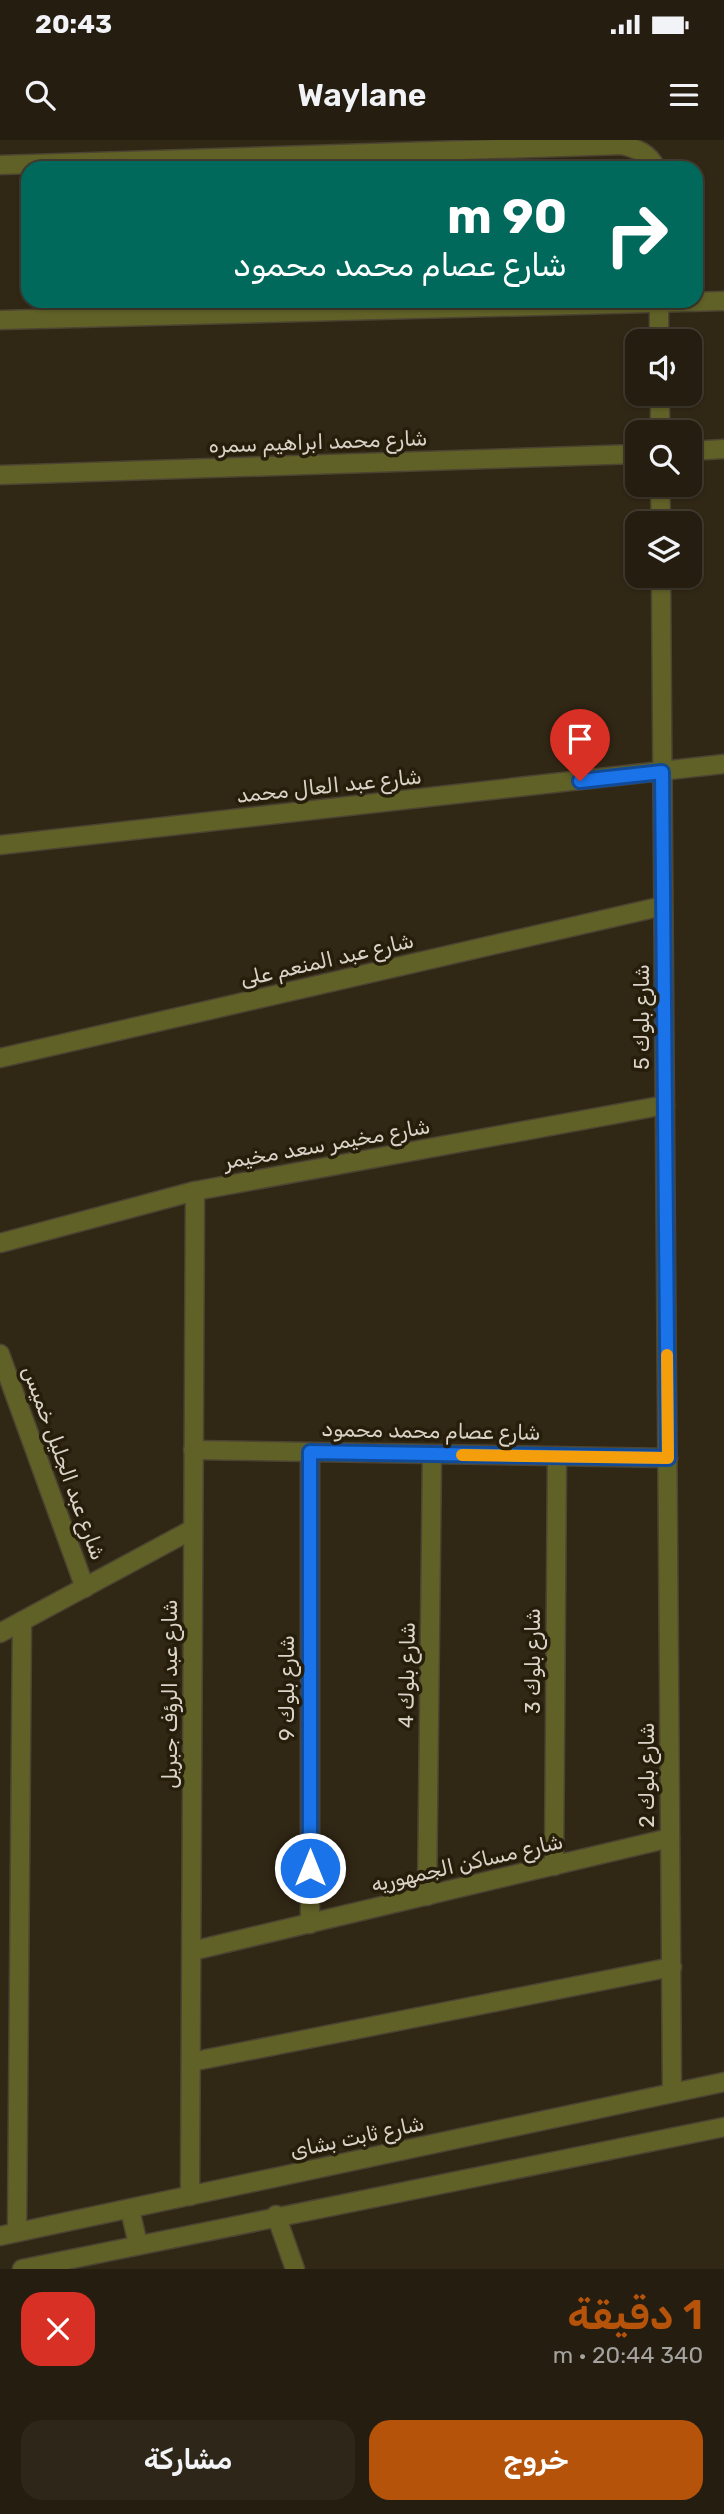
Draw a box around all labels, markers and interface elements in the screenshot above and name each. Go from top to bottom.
text: 20:43 [35,9,112,40]
icon: search [21,76,59,114]
text: Waylane [298,76,426,114]
icon: menu [665,76,703,114]
text: 90 m [447,187,567,245]
icon: right [591,189,682,280]
text: شارع عصام محمد محمود [233,246,567,284]
map controls [625,329,702,588]
button: sound [625,329,702,406]
button: search [625,420,702,497]
street label: شارع محمد ابراهيم سمره [208,425,428,460]
button: layers [625,511,702,588]
pin [550,709,610,781]
icon: arrive [561,720,599,758]
street label: شارع عبد العال محمد [235,763,423,810]
street label: شارع عبد المنعم على [238,927,416,994]
street label: شارع بلوك 5 [629,964,656,1070]
street label: شارع مخيمر سعد مخيمر [220,1113,432,1176]
street label: شارع عبد الجليل خميس [16,1362,111,1564]
street label: شارع عصام محمد محمود [321,1416,541,1447]
street label: شارع عبد الرؤف جبريل [157,1599,184,1789]
street label: شارع بلوك 3 [520,1608,547,1714]
street label: شارع بلوك 4 [393,1622,422,1728]
street label: شارع بلوك 9 [274,1635,301,1741]
street label: شارع بلوك 2 [634,1722,661,1828]
street label: شارع مساكن الجمهوريه [368,1828,566,1899]
position arrow [273,1831,347,1905]
street label: شارع ثابت بشاى [288,2110,427,2165]
text: 1 دقيقة [567,2290,703,2340]
button: close [21,2292,95,2366]
text: 340 m · 20:44 [553,2341,703,2369]
button: مشاركة [21,2420,355,2500]
button: خروج [369,2420,703,2500]

